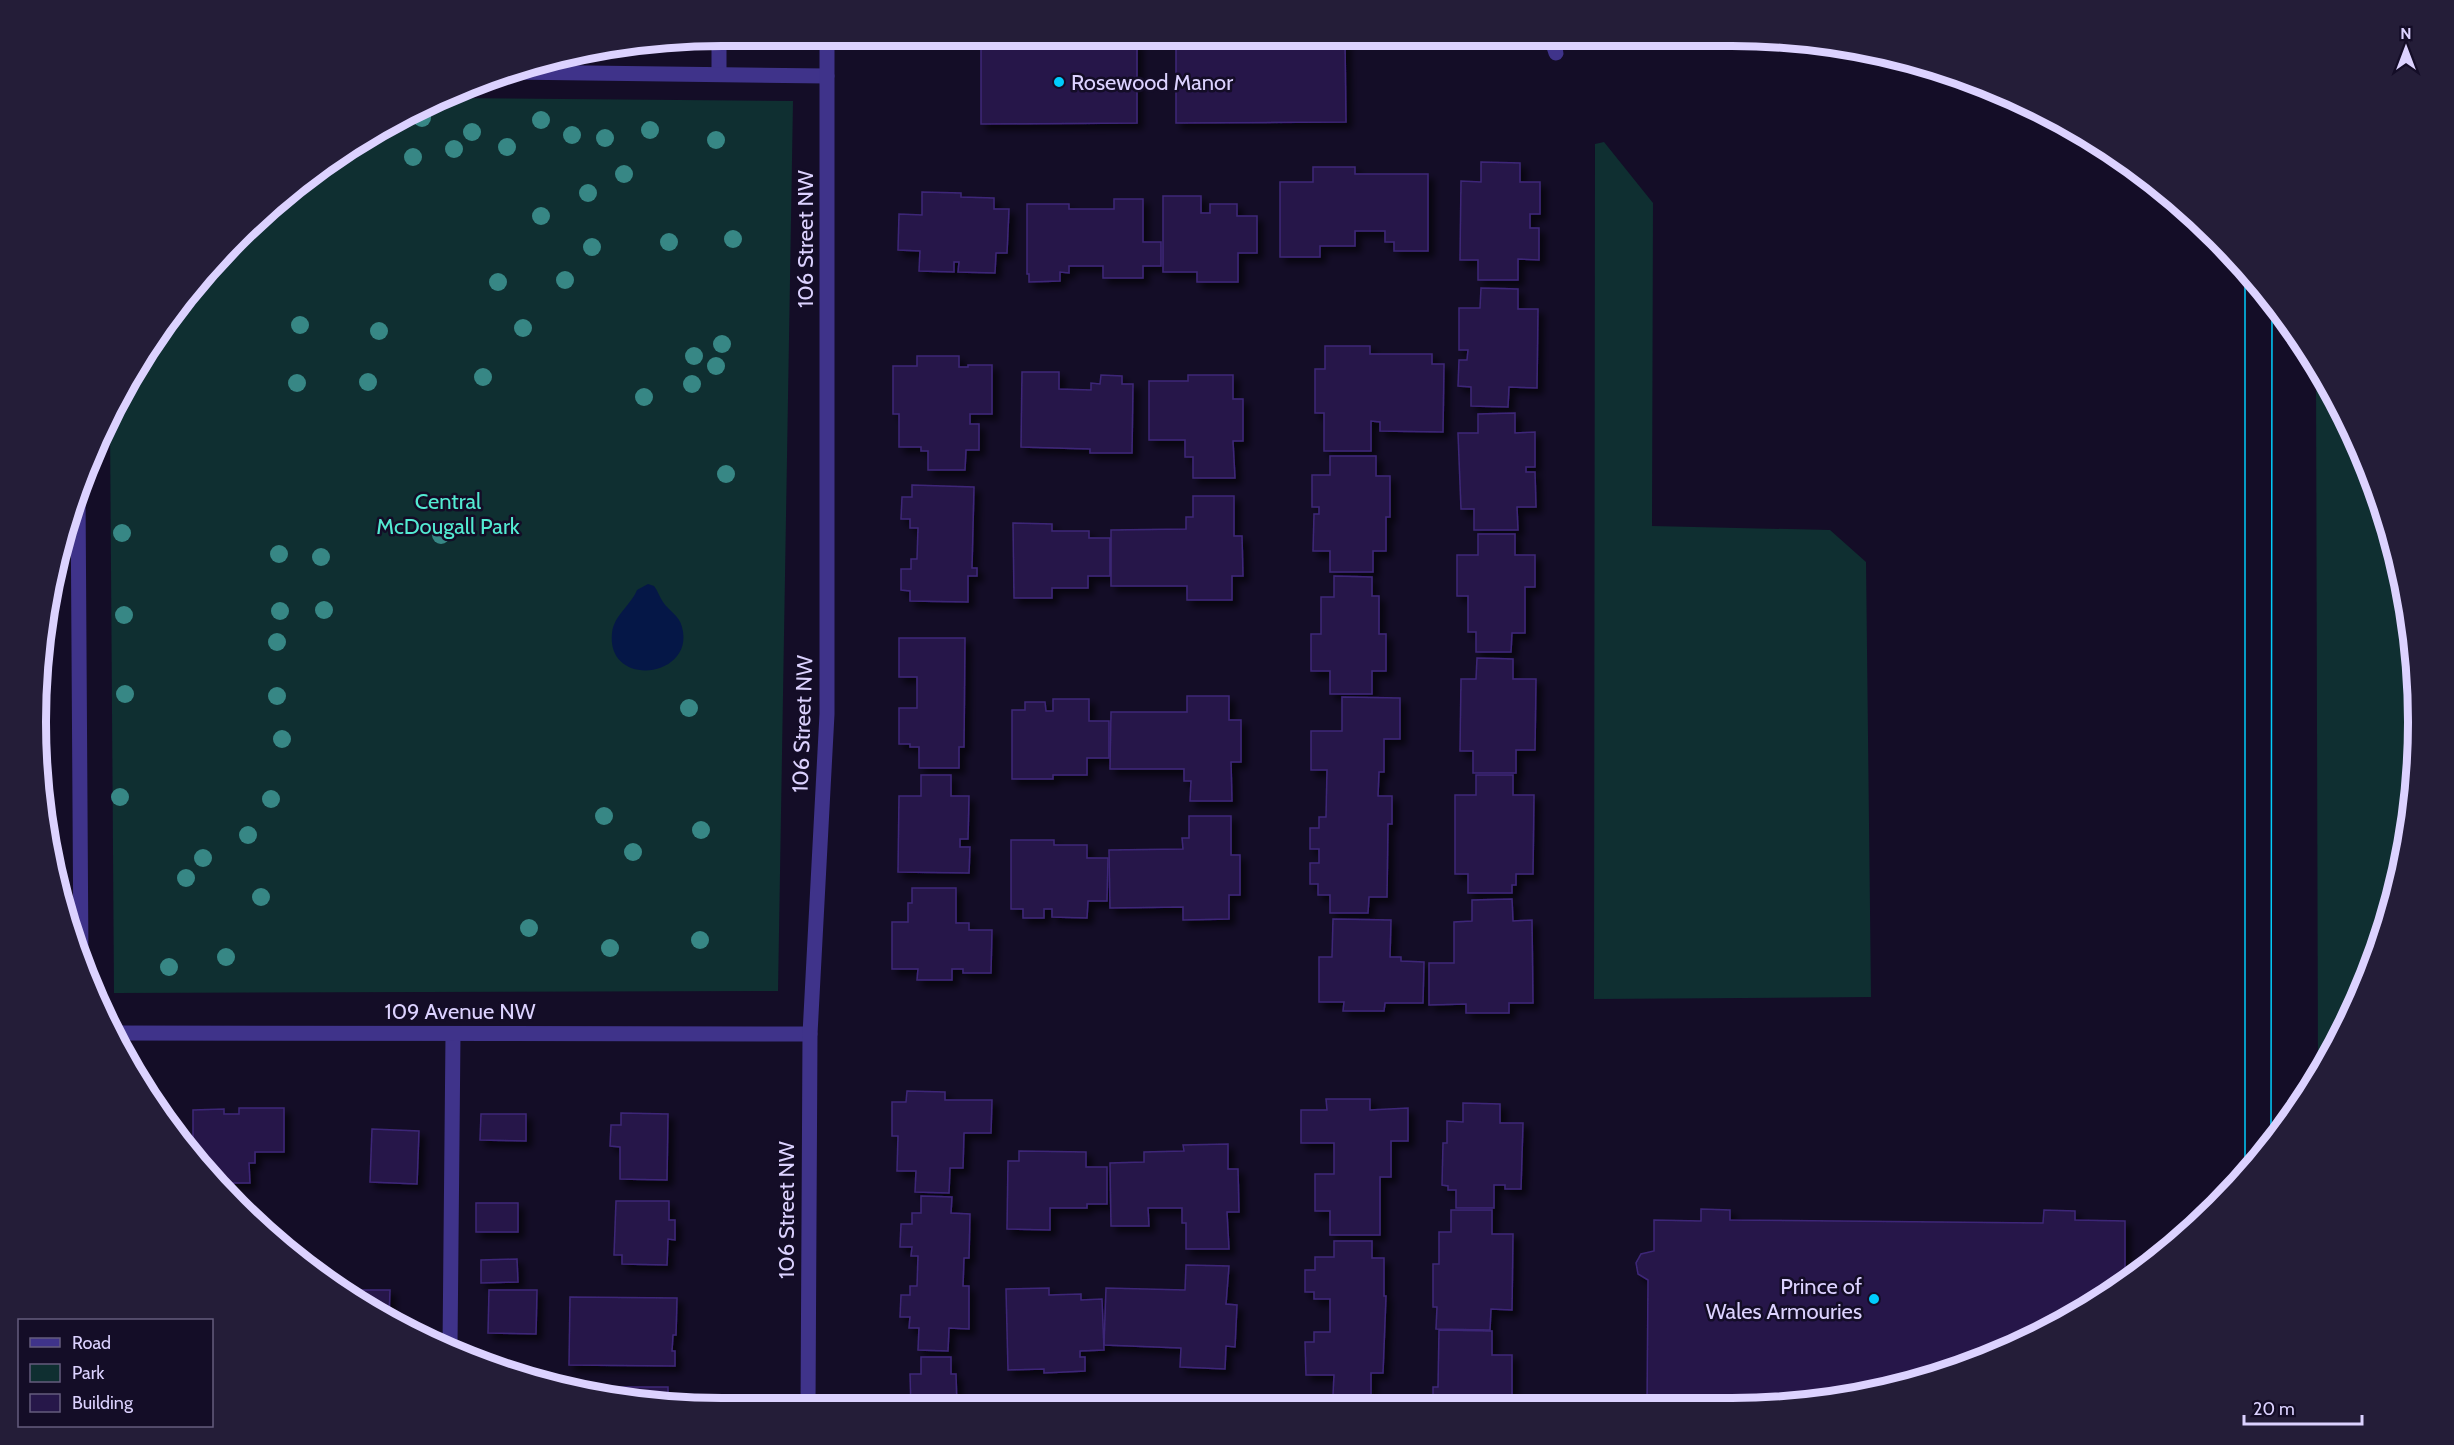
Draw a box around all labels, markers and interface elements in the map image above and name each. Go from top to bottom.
north arrow [2376,18,2436,78]
text: N [2400,24,2412,43]
place label: Rosewood Manor [1071,69,1233,96]
marker: Rosewood Manor [1052,75,1066,89]
street label: 106 Street NW [792,170,819,308]
park label: Central McDougall Park [376,488,520,540]
street label: 106 Street NW [787,655,818,793]
street label: 109 Avenue NW [385,998,536,1025]
street label: 106 Street NW [773,1141,800,1279]
place label: Prince of Wales Armouries [1706,1273,1862,1325]
marker: Prince of Wales Armouries [1867,1292,1881,1306]
legend [18,1319,213,1427]
text: Road [72,1332,111,1354]
text: Park [72,1362,105,1384]
scale bar [2244,1388,2362,1426]
text: Building [72,1392,134,1414]
text: 20 m [2253,1398,2295,1420]

